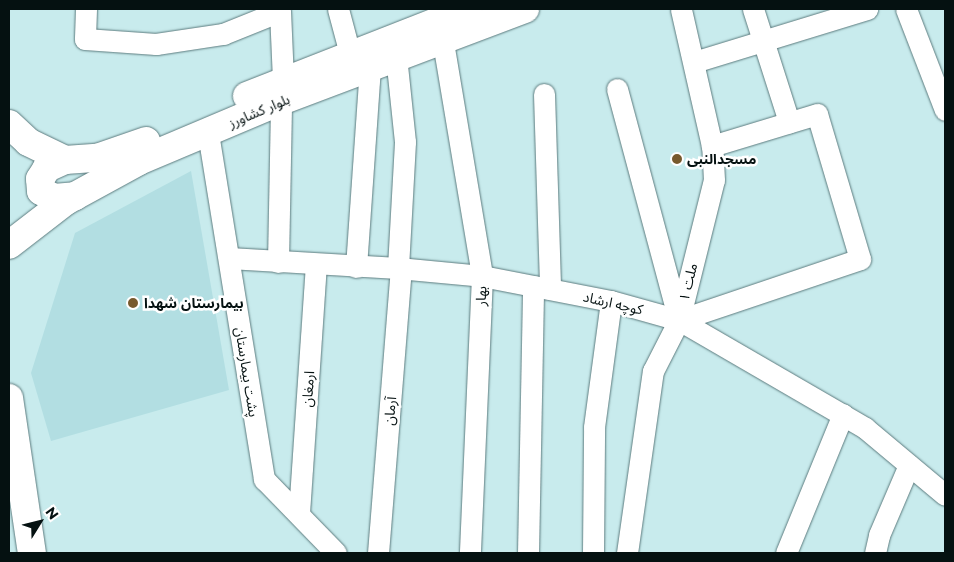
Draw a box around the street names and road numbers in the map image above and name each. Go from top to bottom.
street label: بلوار کشاورز [226,91,292,131]
street label: ملت ۱ [675,261,701,303]
street label: بهار [472,286,490,306]
street label: کوچه ارشاد [581,288,645,318]
street label: پشت بیمارستان [232,326,262,418]
street label: ارمغان [298,370,318,408]
street label: آرمان [380,396,400,426]

